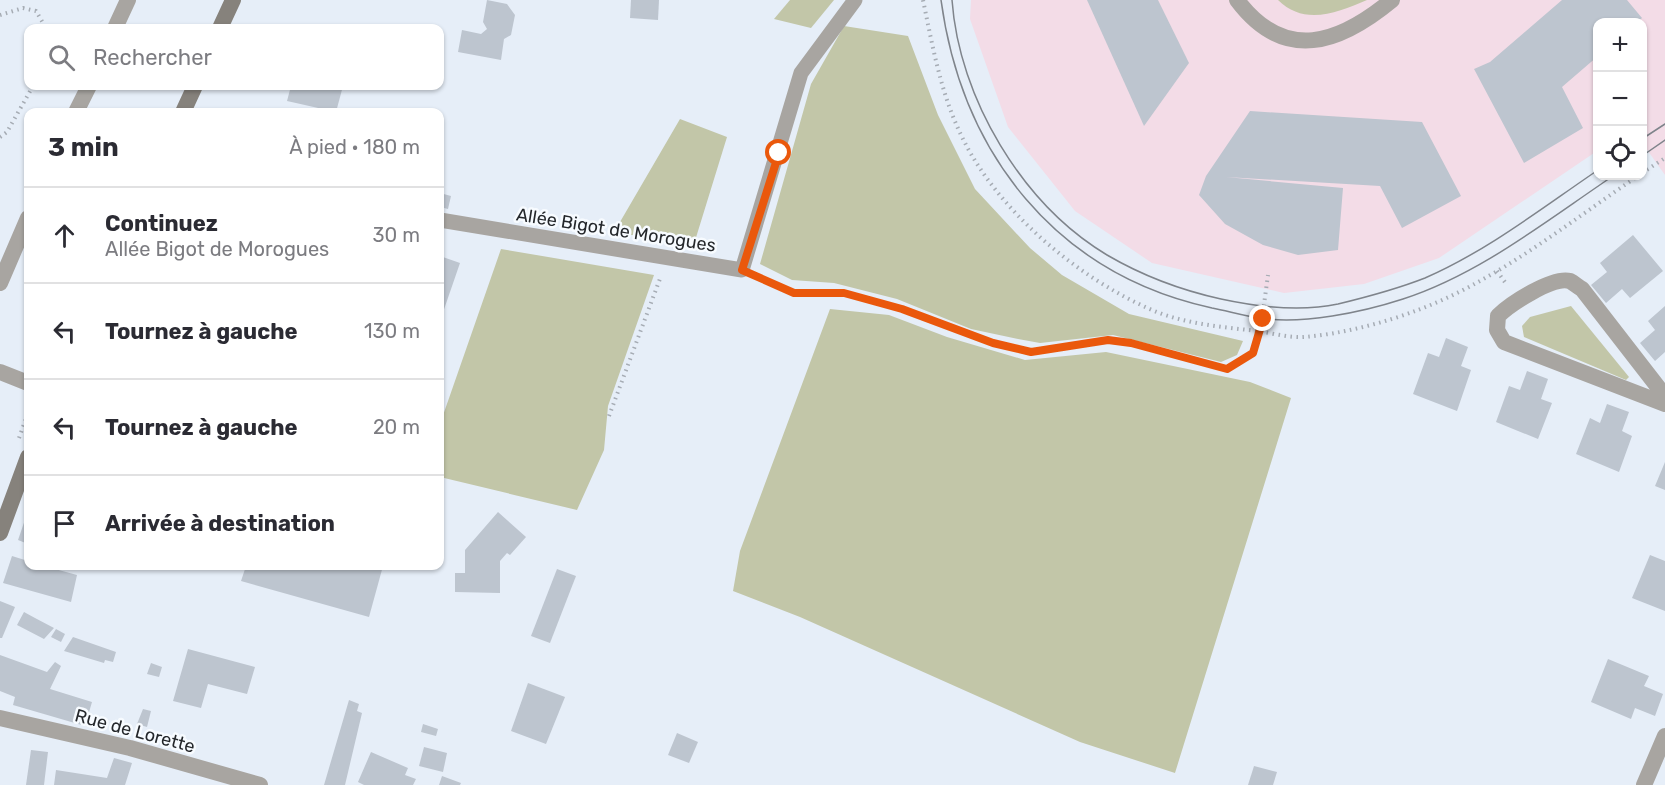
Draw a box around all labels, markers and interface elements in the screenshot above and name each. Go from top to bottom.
map controls [1593,18,1647,180]
button: + [1593,18,1647,72]
search box [24,24,444,90]
icon: search [45,41,78,74]
text: Rechercher [93,44,212,71]
button: − [1593,72,1647,126]
button: locate [1593,126,1647,180]
text: 3 min [48,132,119,163]
text: À pied · 180 m [289,135,420,159]
route start [765,139,791,165]
street label: Allée Bigot de Morogues [515,203,717,257]
text: Continuez [105,210,218,237]
icon: ahead [48,219,81,252]
text: 30 m [373,223,420,247]
text: Allée Bigot de Morogues [105,237,329,261]
route end [1249,305,1275,331]
icon: left [48,315,81,348]
text: Tournez à gauche [105,318,298,345]
text: 130 m [364,319,420,343]
icon: left [48,411,81,444]
text: Tournez à gauche [105,414,298,441]
text: 20 m [373,415,420,439]
icon: arrive [48,507,81,540]
text: Arrivée à destination [105,510,335,537]
street label: Rue de Lorette [73,704,197,758]

